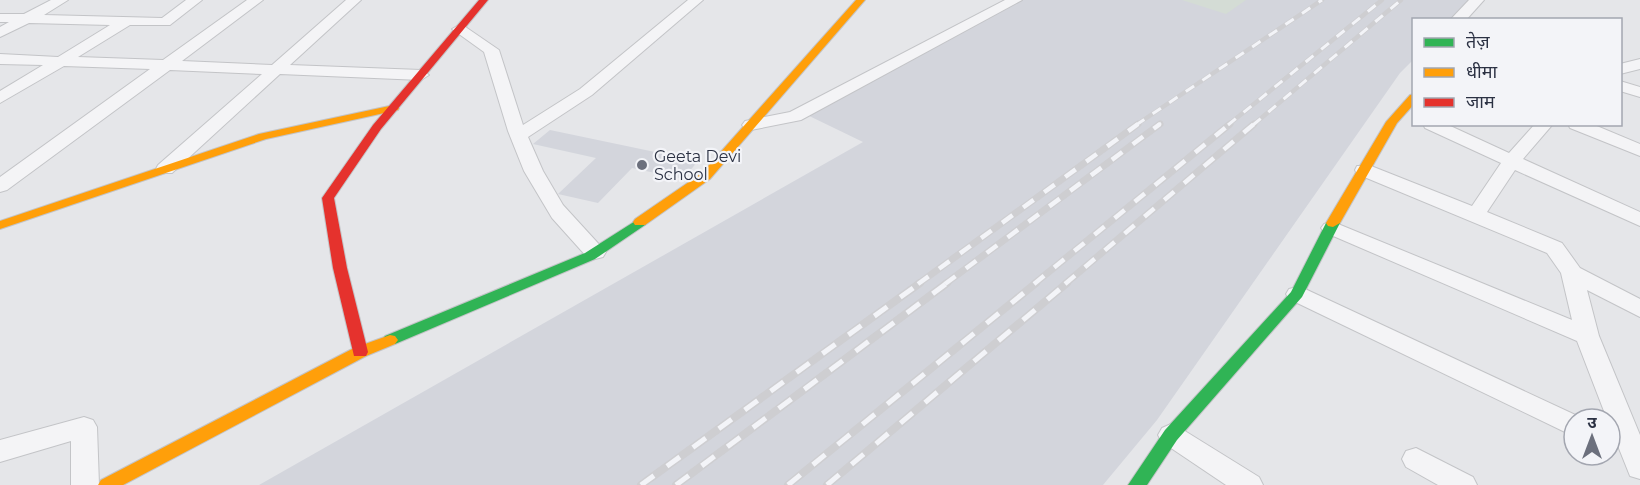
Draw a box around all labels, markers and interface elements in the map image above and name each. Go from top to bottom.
legend [1412,18,1622,126]
text: तेज़ [1466,31,1490,53]
text: धीमा [1466,61,1497,83]
text: जाम [1466,91,1496,113]
place label: Geeta Devi School [654,147,741,184]
marker: Geeta Devi School [635,158,649,172]
north arrow [1562,407,1622,467]
text: उ [1587,413,1597,432]

